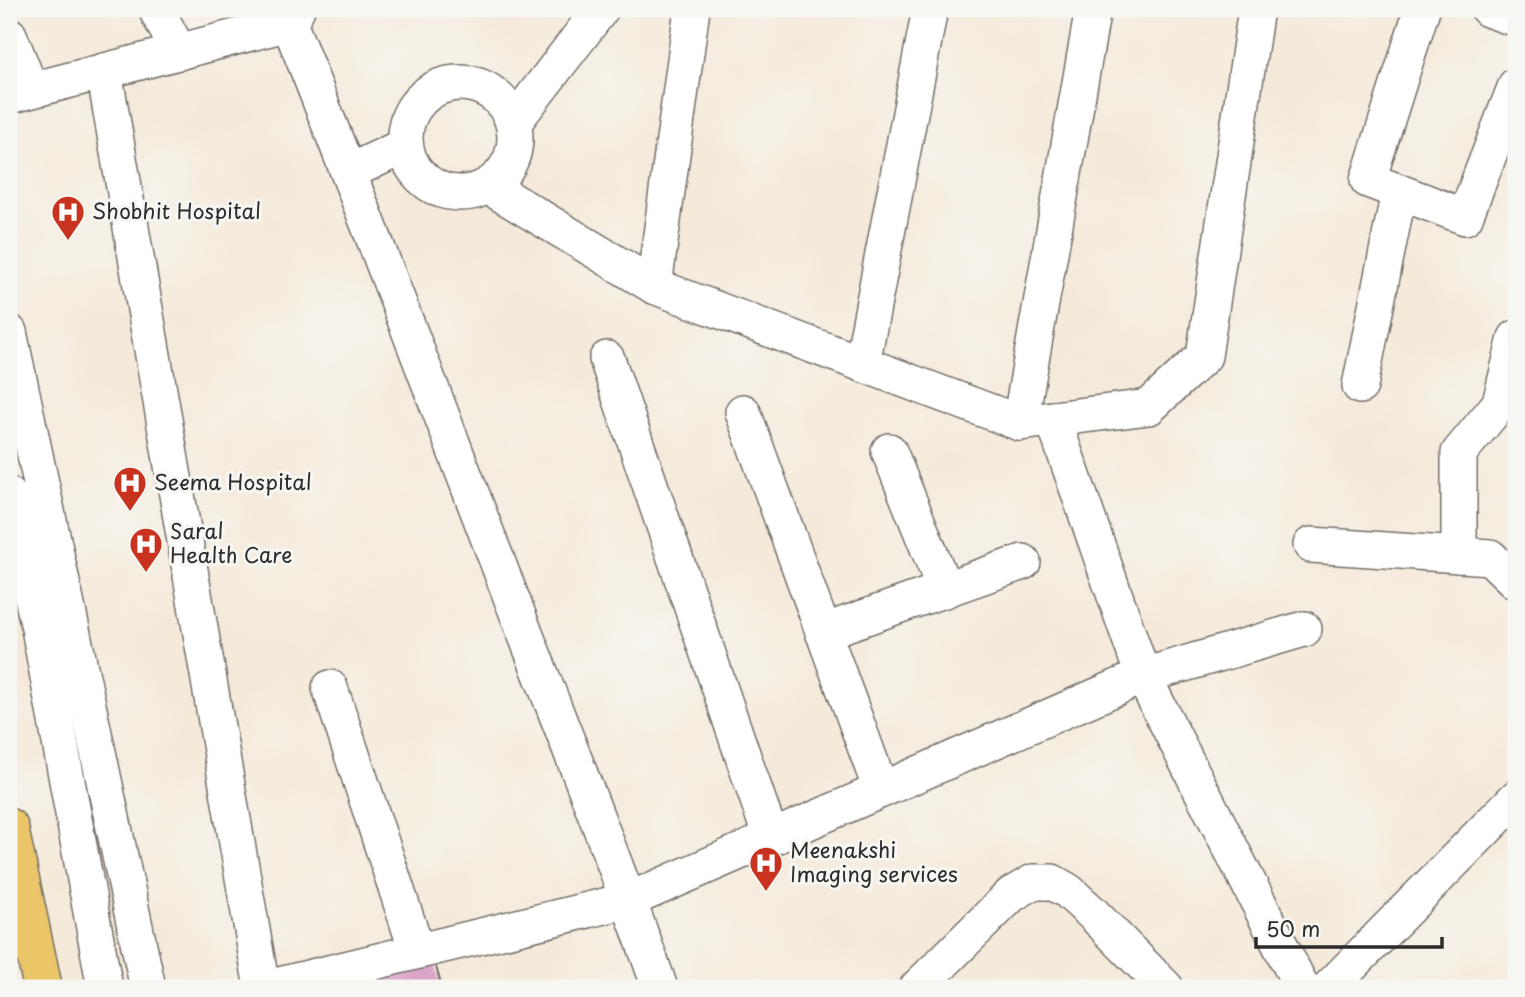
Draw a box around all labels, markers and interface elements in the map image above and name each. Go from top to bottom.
hospital icon: Shobhit Hospital [49,193,87,242]
place label: Shobhit Hospital [92,194,261,226]
hospital icon: Seema Hospital [111,464,149,513]
place label: Seema Hospital [154,465,312,497]
place label: Saral Health Care [170,514,293,570]
hospital icon: Saral Health Care [127,525,165,574]
place label: Meenakshi Imaging services [790,833,958,889]
hospital icon: Meenakshi Imaging services [747,844,785,893]
scale bar [1256,906,1441,950]
text: 50 m [1266,912,1320,944]

